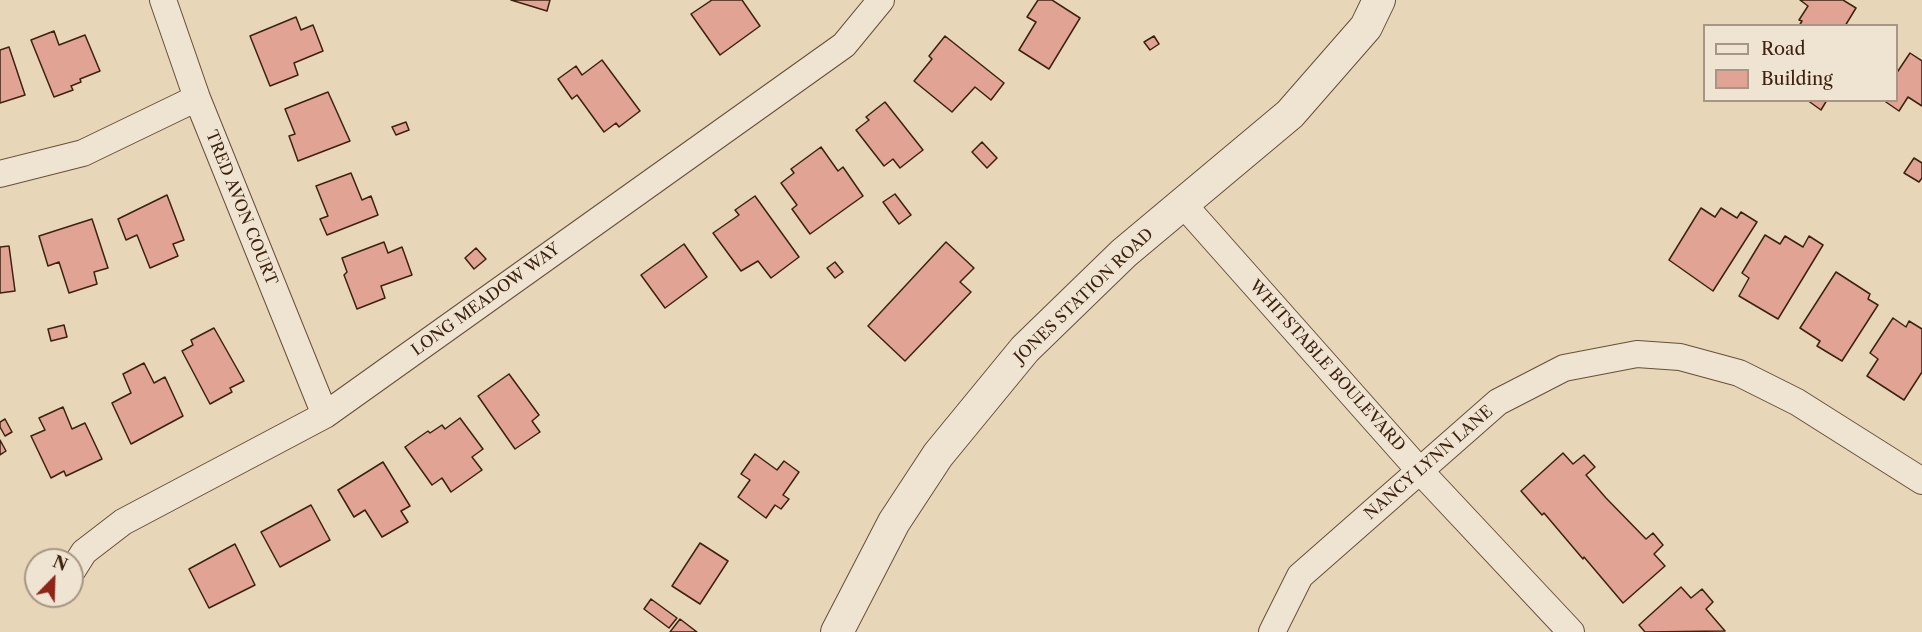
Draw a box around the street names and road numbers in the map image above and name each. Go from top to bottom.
street label: TRED AVON COURT [201,128,281,288]
street label: JONES STATION ROAD [1011,225,1157,367]
street label: LONG MEADOW WAY [408,240,564,360]
street label: WHITSTABLE BOULEVARD [1245,277,1409,455]
street label: NANCY LYNN LANE [1361,402,1497,524]

